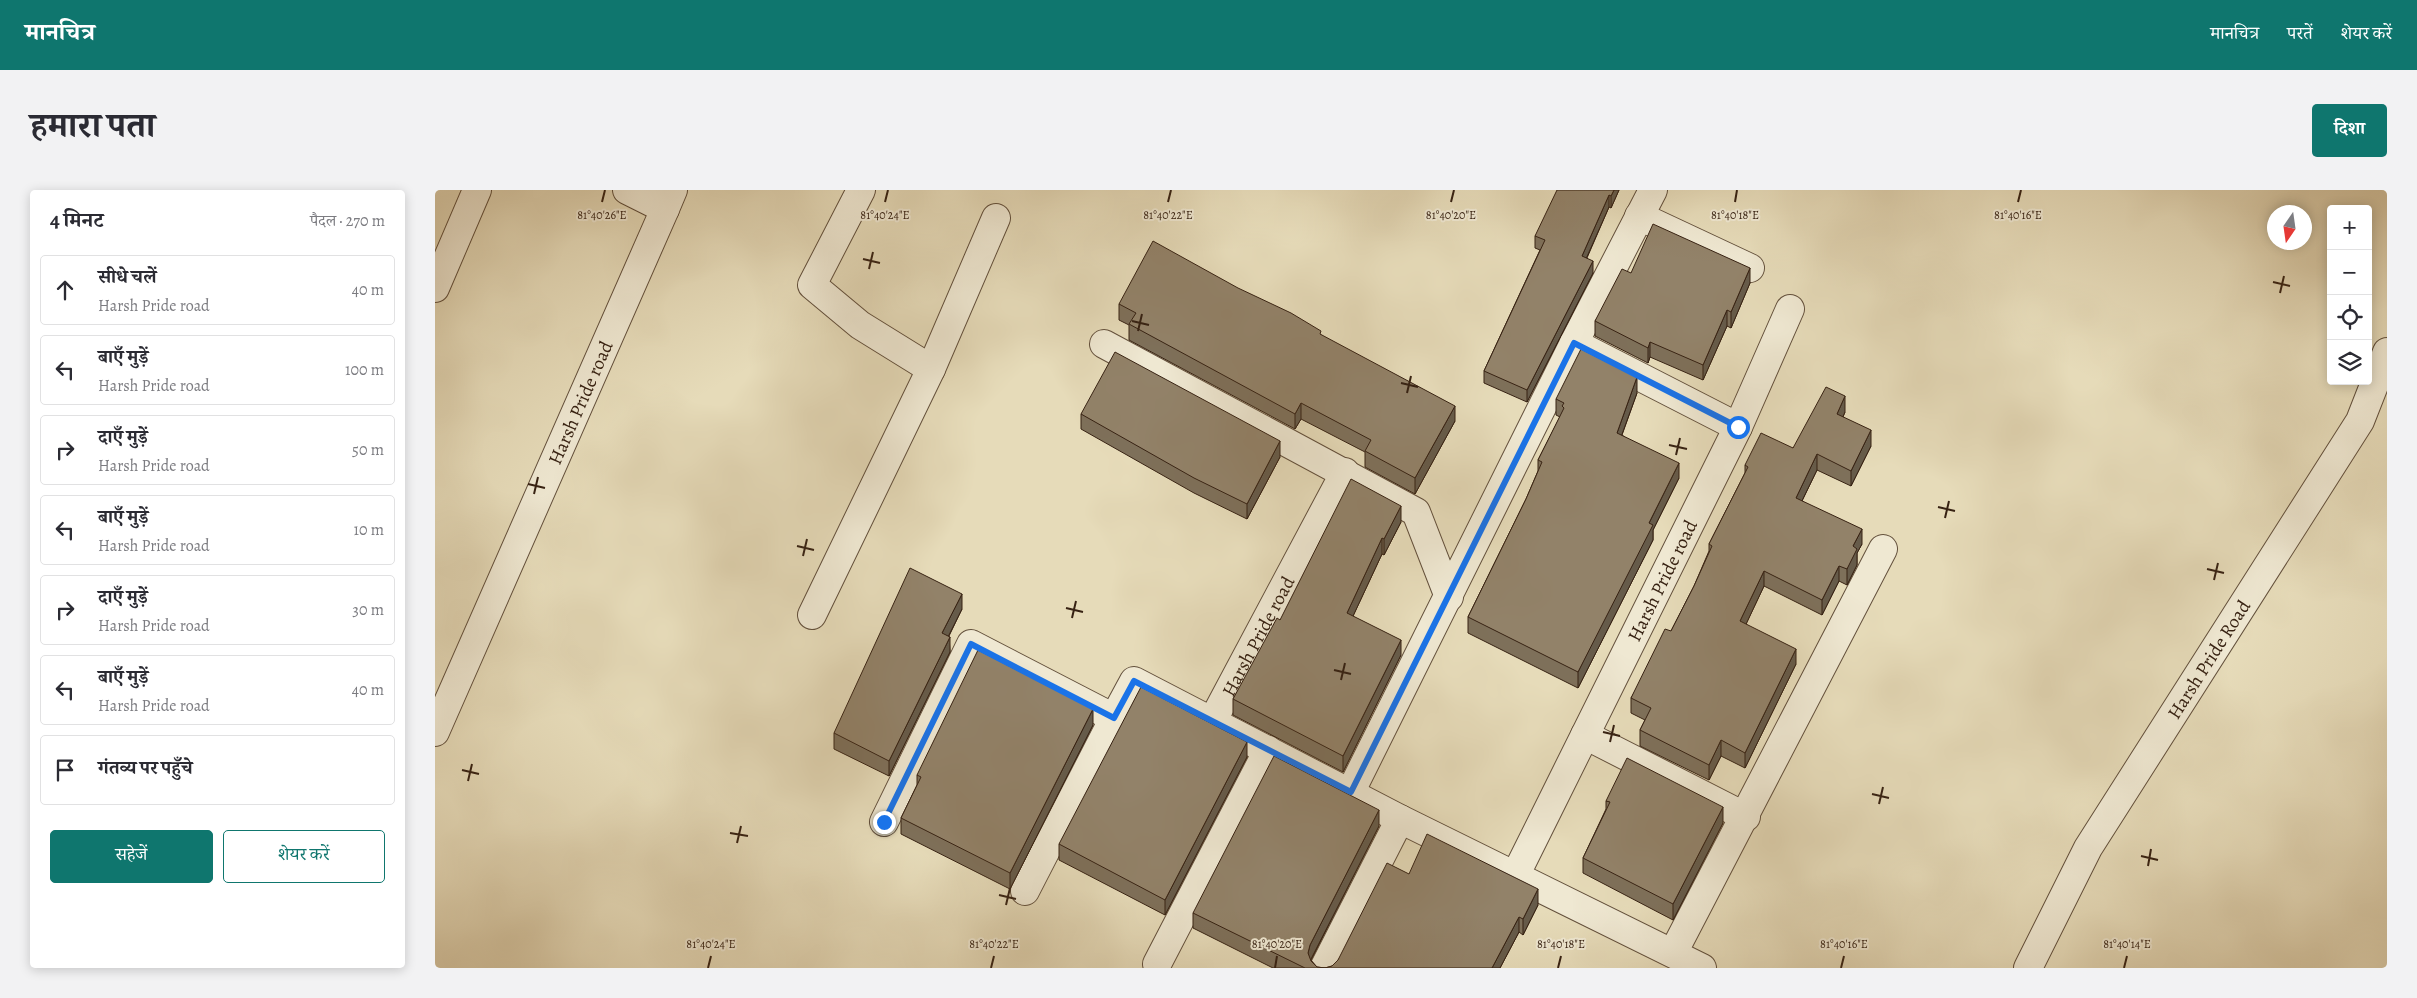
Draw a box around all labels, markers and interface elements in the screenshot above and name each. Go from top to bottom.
text: मानचित्र [25,16,95,48]
text: मानचित्र [2210,21,2259,45]
text: परतें [2287,21,2313,45]
text: शेयर करें [2341,21,2392,45]
text: हमारा पता [30,101,155,149]
button: दिशा [2312,104,2387,157]
north arrow [2267,205,2312,250]
map controls [2327,205,2372,385]
button: + [2327,205,2372,250]
text: 4 मिनट [50,206,103,234]
text: 81°40'26"E [577,207,627,223]
text: 81°40'24"E [860,207,910,223]
text: 81°40'22"E [1143,207,1193,223]
text: 81°40'20"E [1426,207,1476,223]
text: 81°40'18"E [1711,207,1759,223]
text: 81°40'16"E [1994,207,2042,223]
text: पैदल · 270 m [310,210,385,232]
button: − [2327,250,2372,295]
text: सीधे चलें [98,264,156,290]
icon: ahead [51,276,79,304]
text: 40 m [352,279,384,301]
text: Harsh Pride road [98,295,210,317]
button: locate [2327,295,2372,340]
street label: Harsh Pride road [542,336,620,469]
button: layers [2327,340,2372,385]
text: बाएँ मुड़ें [98,344,148,370]
icon: left [51,356,79,384]
text: 100 m [345,359,384,381]
text: Harsh Pride road [98,375,210,397]
route start [1727,416,1750,439]
text: दाएँ मुड़ें [98,424,148,450]
icon: right [51,436,79,464]
text: 50 m [352,439,384,461]
text: Harsh Pride road [98,455,210,477]
text: बाएँ मुड़ें [98,504,148,530]
street label: Harsh Pride road [1622,515,1704,646]
icon: left [51,516,79,544]
text: 10 m [354,519,384,541]
text: Harsh Pride road [98,535,210,557]
street label: Harsh Pride road [1216,571,1302,701]
text: दाएँ मुड़ें [98,584,148,610]
street label: Harsh Pride Road [2161,594,2257,724]
icon: right [51,596,79,624]
text: 30 m [352,599,384,621]
text: Harsh Pride road [98,615,210,637]
text: बाएँ मुड़ें [98,664,148,690]
icon: left [51,676,79,704]
text: 40 m [352,679,384,701]
text: Harsh Pride road [98,695,210,717]
text: गंतव्य पर पहुँचे [98,755,193,781]
icon: arrive [51,756,79,784]
route end [873,811,896,834]
button: सहेजें [50,830,213,883]
button: शेयर करें [223,830,385,883]
text: 81°40'24"E [686,936,736,952]
text: 81°40'22"E [969,936,1019,952]
text: 81°40'20"E [1252,936,1302,952]
text: 81°40'18"E [1537,936,1585,952]
text: 81°40'16"E [1820,936,1868,952]
text: 81°40'14"E [2103,936,2151,952]

